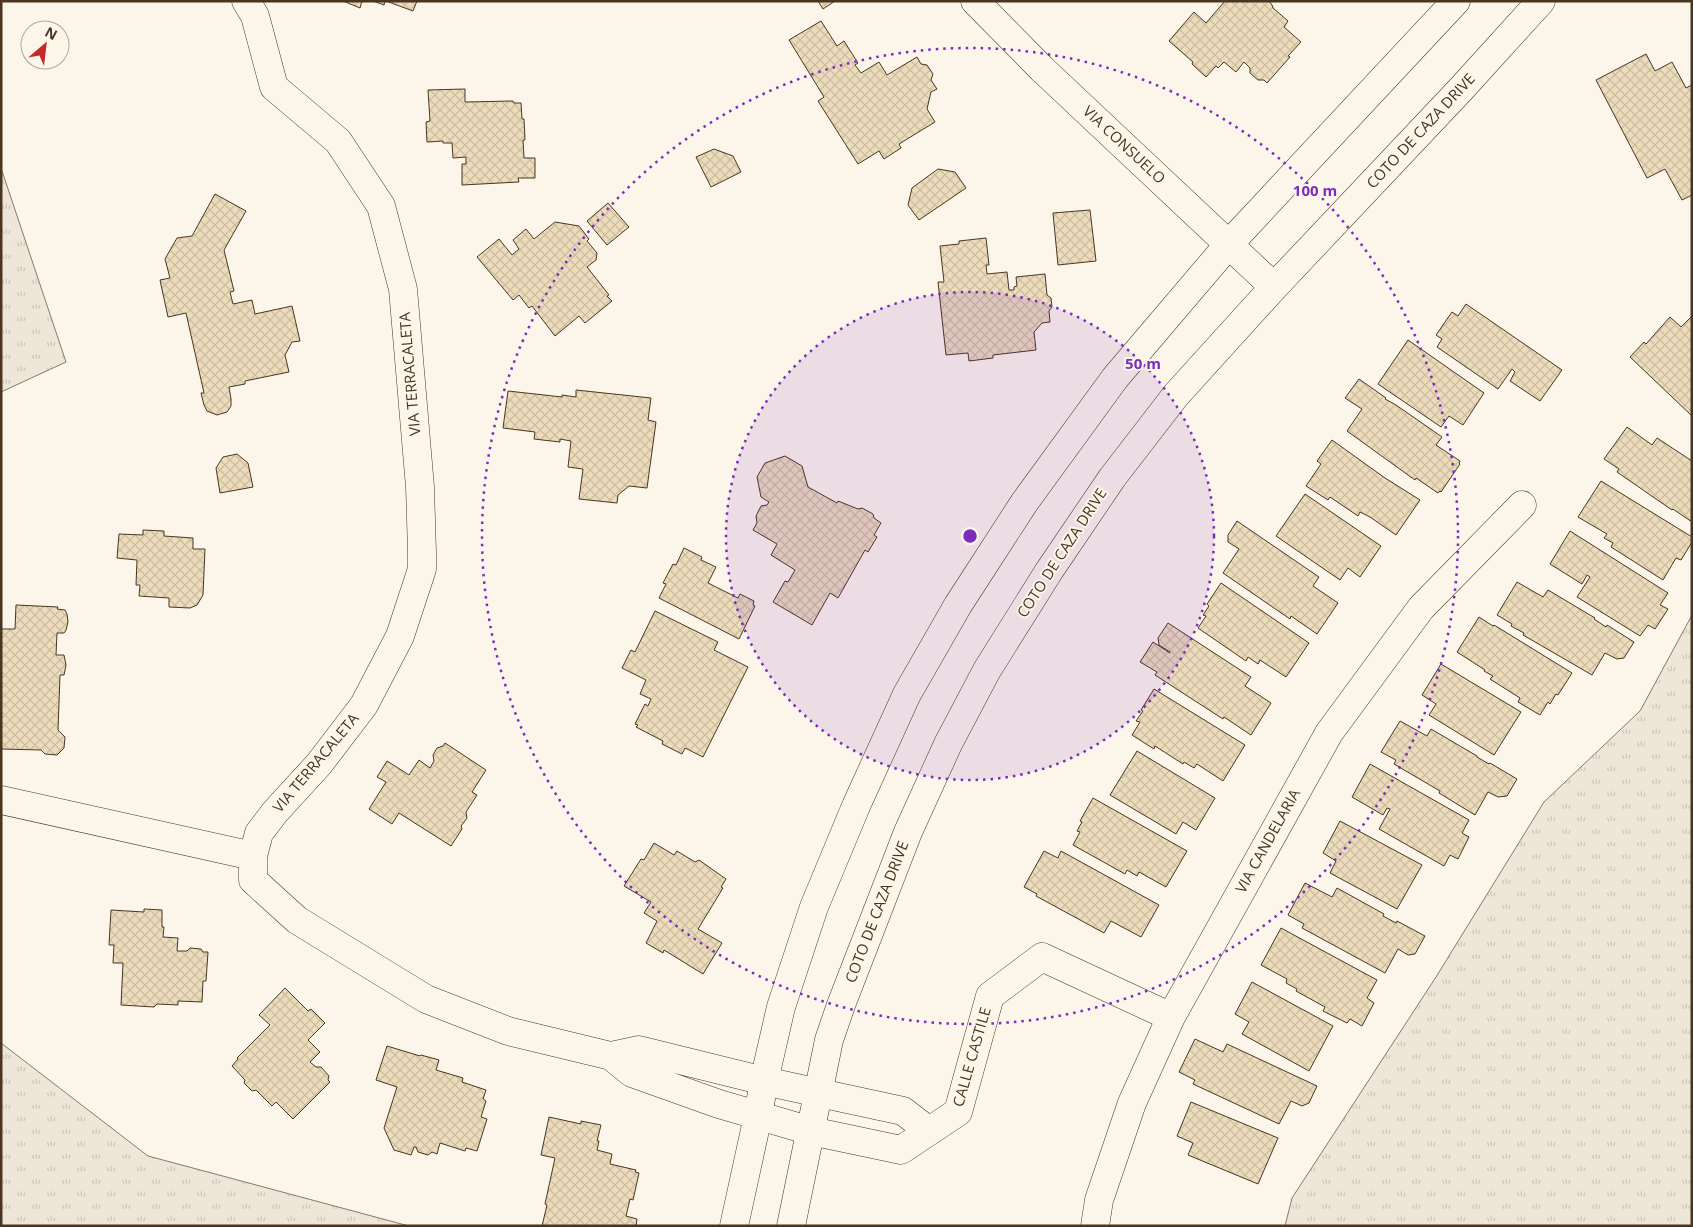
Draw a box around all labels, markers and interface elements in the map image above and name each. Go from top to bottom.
north arrow [20,20,70,70]
text: N [42,22,61,44]
street label: COTO DE CAZA DRIVE [1362,68,1479,192]
street label: VIA CONSUELO [1079,101,1170,188]
text: 100 m [1293,180,1337,200]
street label: VIA TERRACALETA [394,311,424,437]
text: 50 m [1125,353,1161,373]
street label: COTO DE CAZA DRIVE [1012,484,1111,621]
centre of rings [961,527,979,545]
street label: VIA TERRACALETA [268,708,363,816]
street label: VIA CANDELARIA [1230,784,1304,896]
street label: COTO DE CAZA DRIVE [840,838,912,986]
street label: CALLE CASTILE [947,1005,995,1109]

